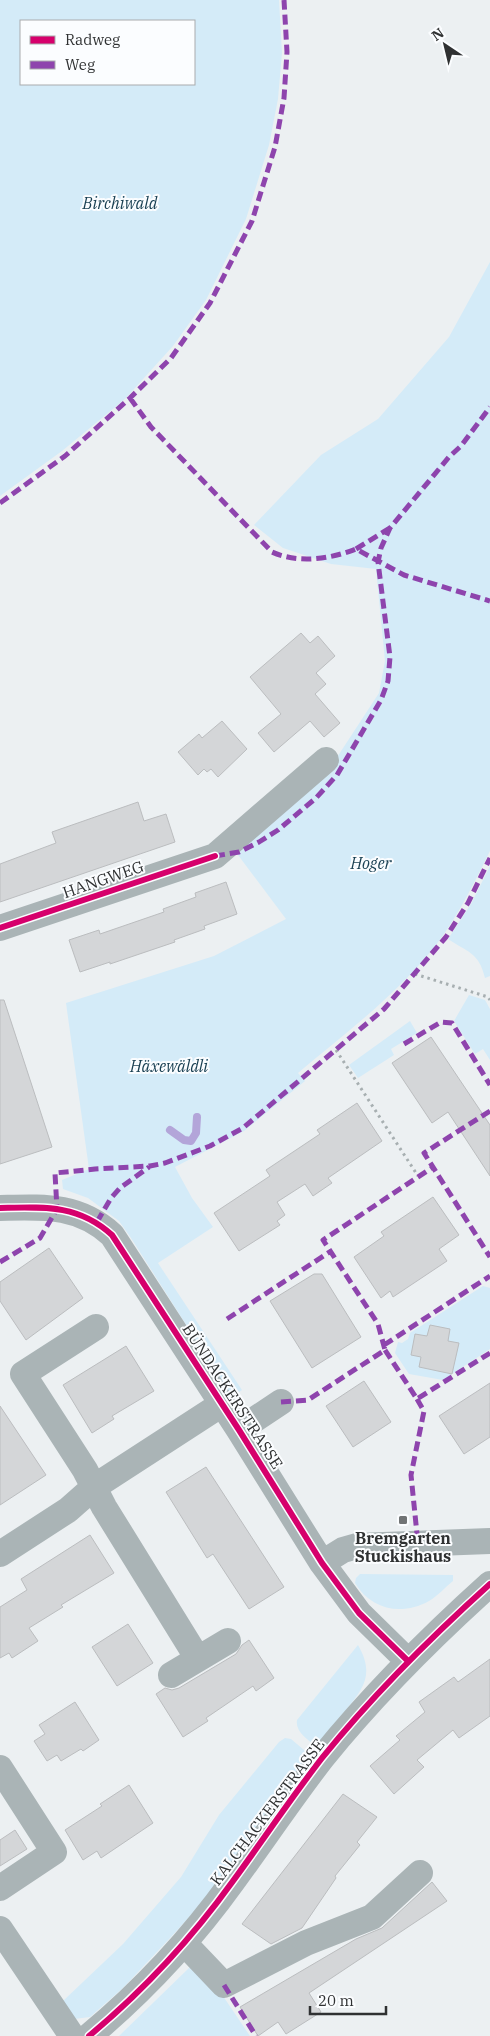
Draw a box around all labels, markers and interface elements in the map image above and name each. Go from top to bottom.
legend [20,20,195,85]
north arrow [420,20,470,70]
text: N [428,24,447,45]
text: Radweg [65,30,120,49]
text: Weg [65,55,95,74]
park label: Birchiwald [82,193,158,213]
park label: Hoger [349,853,393,873]
street label: HANGWEG [60,856,146,902]
park label: Häxewäldli [129,1056,208,1076]
street label: BÜNDACKERSTRASSE [178,1319,288,1473]
marker: Bremgarten Stuckishaus [397,1514,409,1526]
place label: Bremgarten Stuckishaus [355,1528,451,1566]
street label: KALCHACKERSTRASSE [205,1735,329,1889]
scale bar [310,1984,386,2016]
text: 20 m [318,1991,354,2010]

